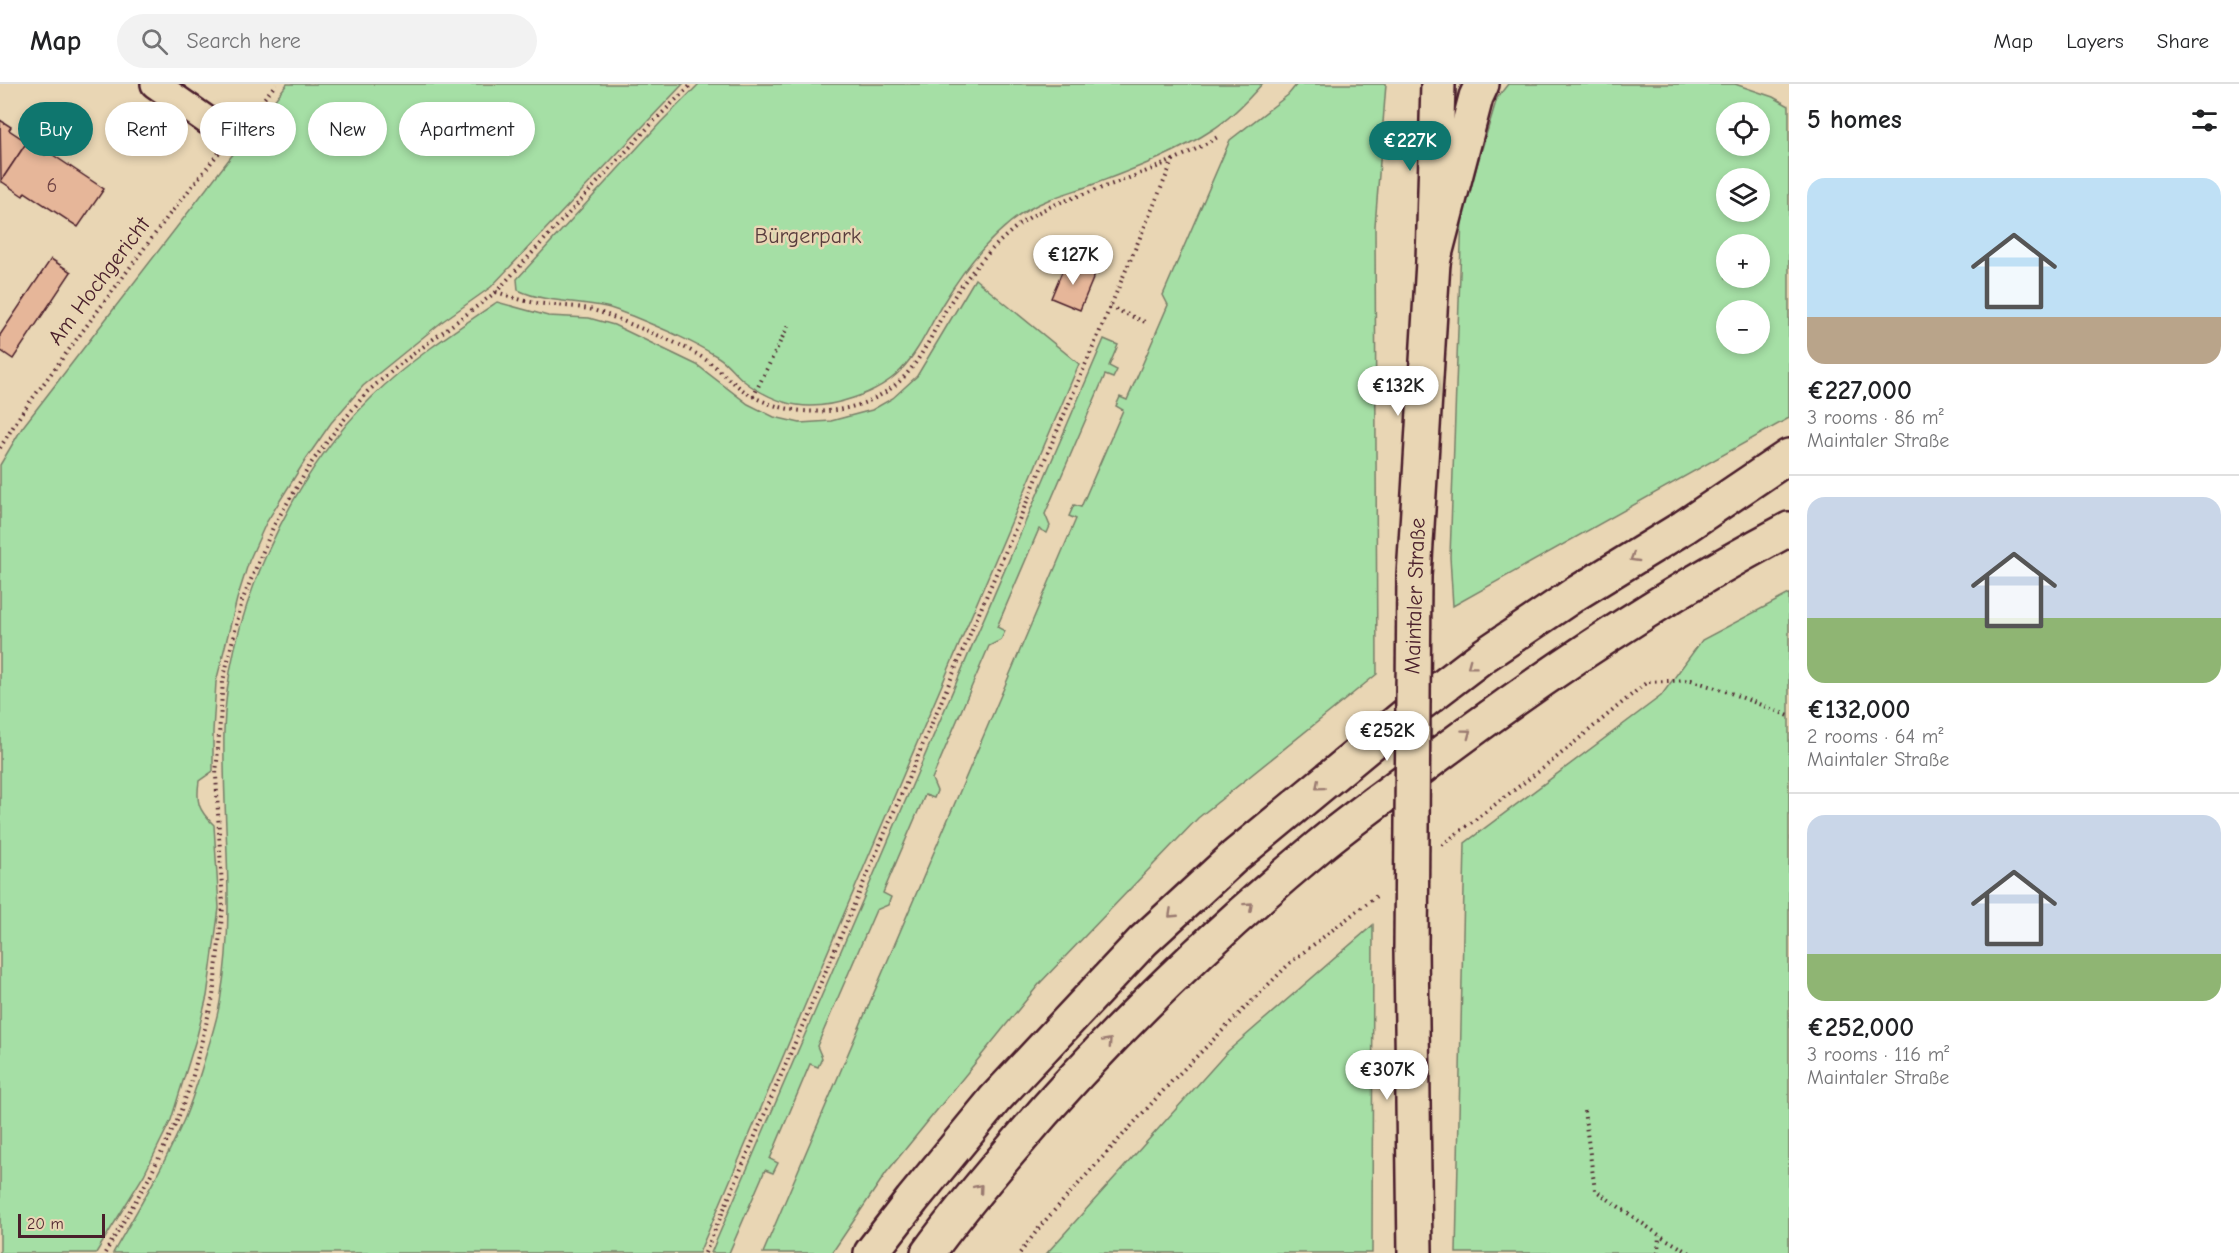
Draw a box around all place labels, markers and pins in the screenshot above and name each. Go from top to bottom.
pin: €227K [1368,121,1452,172]
pin: €127K [1031,235,1115,286]
pin: €132K [1356,366,1440,417]
pin: €252K [1345,711,1429,762]
pin: €307K [1345,1050,1429,1101]

